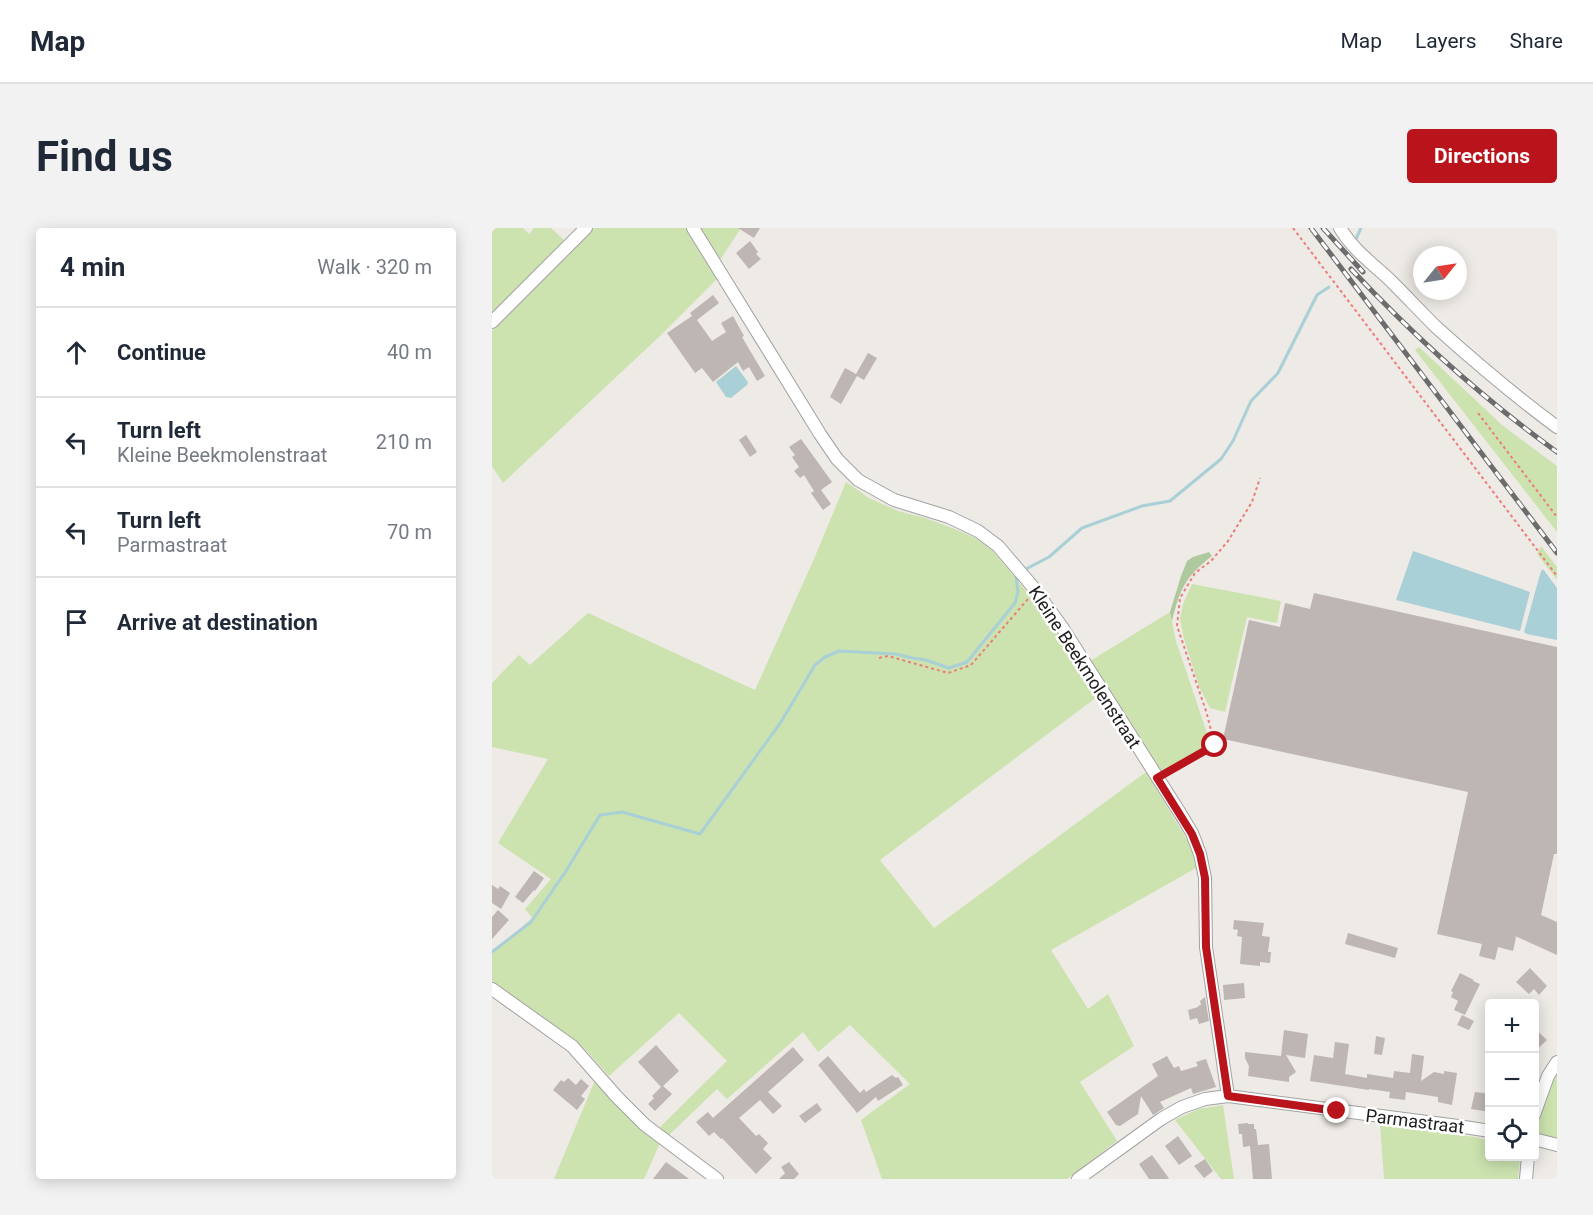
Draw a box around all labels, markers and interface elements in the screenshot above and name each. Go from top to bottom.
text: Map [30,25,85,58]
text: Map [1340,29,1382,53]
text: Layers [1415,29,1476,53]
text: Share [1509,29,1563,53]
button: Directions [1407,129,1557,183]
text: Find us [36,132,173,181]
north arrow [1413,246,1467,300]
text: 4 min [60,252,125,282]
text: Walk · 320 m [317,255,432,279]
icon: ahead [60,336,93,369]
text: Continue [117,340,206,365]
text: 40 m [387,340,432,364]
text: Turn left [117,418,201,443]
icon: left [60,426,93,459]
text: 210 m [376,430,432,454]
text: Kleine Beekmolenstraat [117,443,327,467]
text: Turn left [117,508,201,533]
icon: left [60,516,93,549]
text: 70 m [387,520,432,544]
text: Parmastraat [117,533,227,557]
street label: Kleine Beekmolenstraat [1025,582,1145,752]
icon: arrive [60,606,93,639]
text: Arrive at destination [117,610,318,635]
route start [1201,731,1227,757]
map controls [1485,999,1539,1161]
button: + [1485,999,1539,1053]
button: − [1485,1053,1539,1107]
route end [1323,1097,1349,1123]
street label: Parmastraat [1365,1105,1466,1137]
button: locate [1485,1107,1539,1161]

